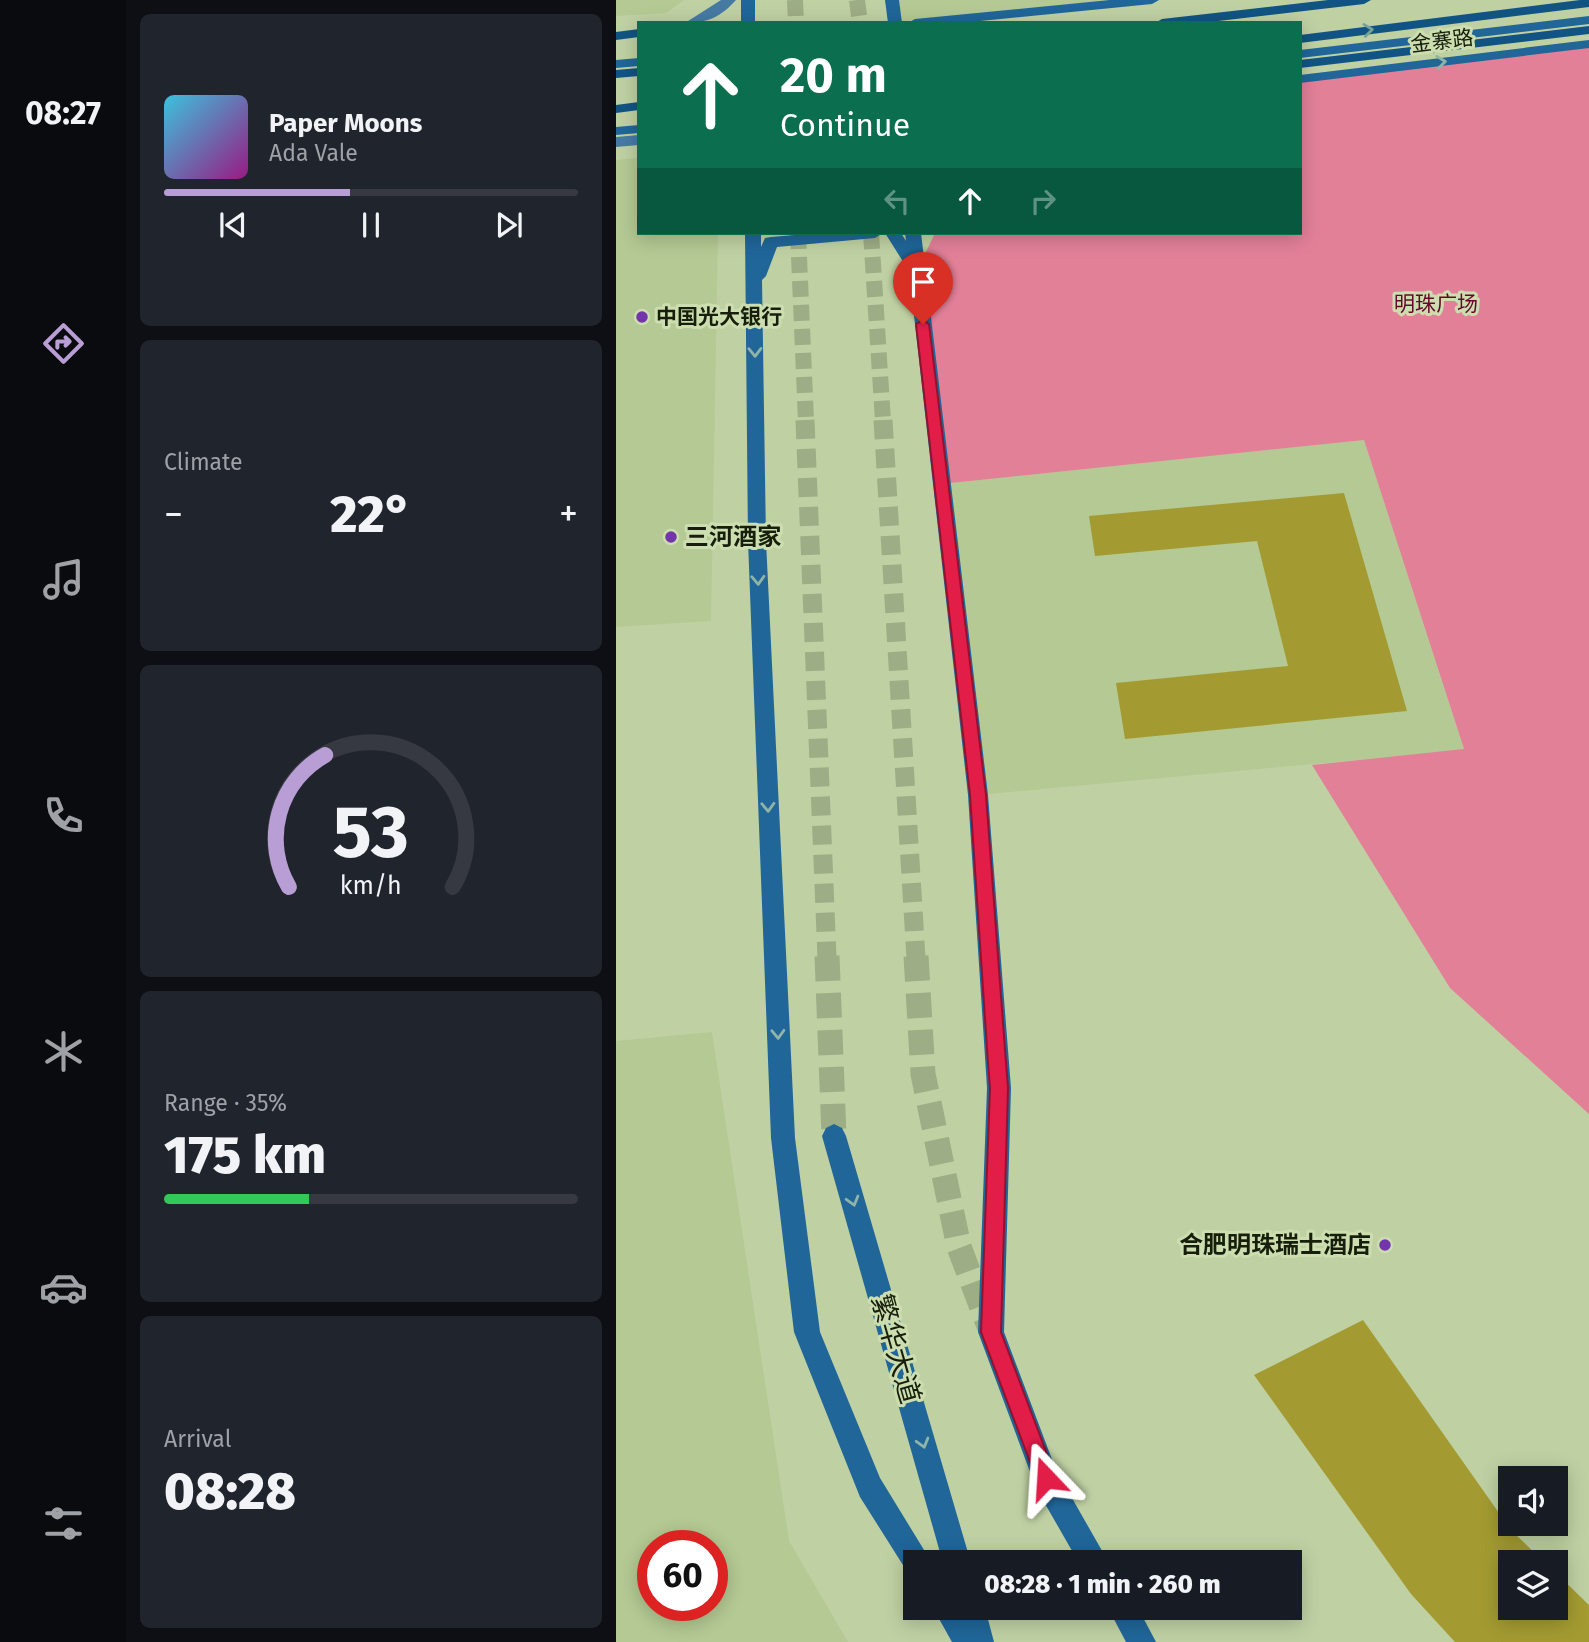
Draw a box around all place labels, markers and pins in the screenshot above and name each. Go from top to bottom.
pin [893,252,953,324]
place label: 中国光大银行 [656,304,782,330]
marker: 中国光大银行 [634,309,650,325]
place label: 三河酒家 [685,523,781,551]
marker: 三河酒家 [663,529,679,545]
place label: 合肥明珠瑞士酒店 [1179,1231,1371,1259]
marker: 合肥明珠瑞士酒店 [1377,1237,1393,1253]

